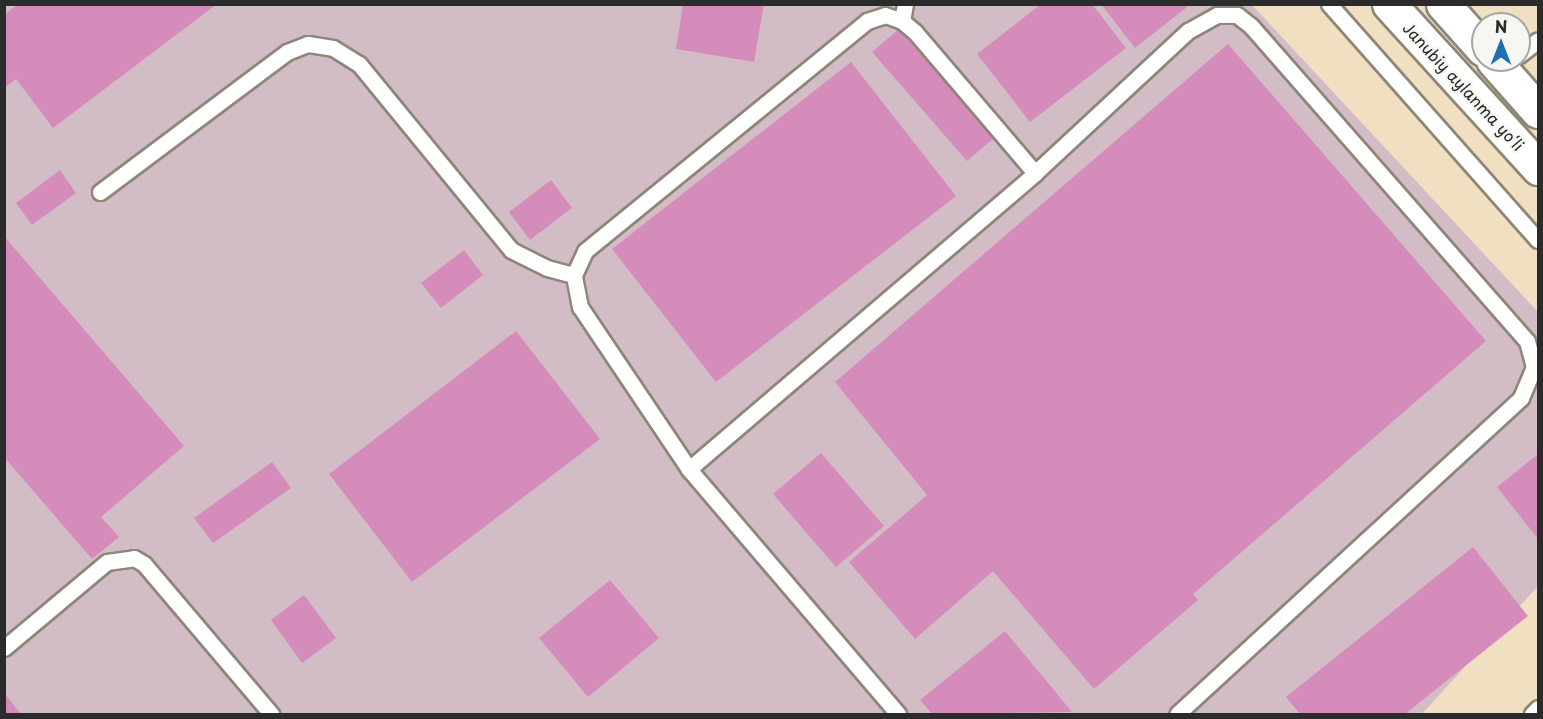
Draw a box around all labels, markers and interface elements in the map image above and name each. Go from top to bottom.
north arrow [1471,12,1531,72]
text: N [1495,14,1507,38]
street label: Janubiy aylanma yoʻli [1399,18,1529,154]

